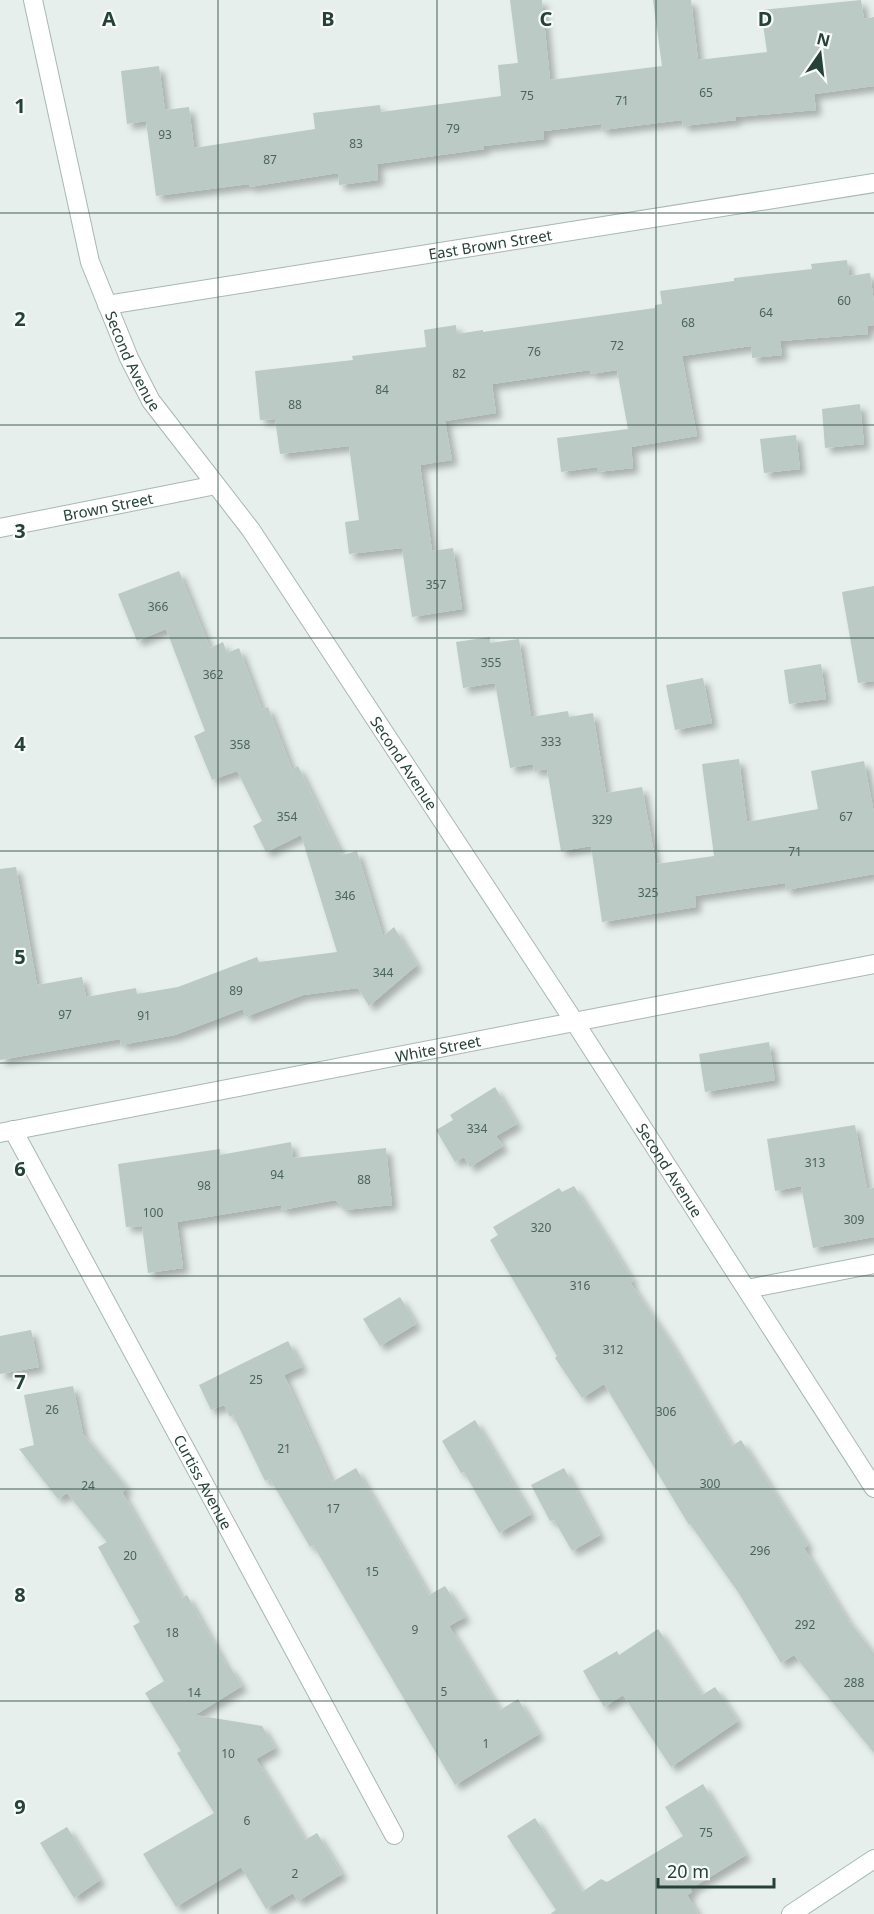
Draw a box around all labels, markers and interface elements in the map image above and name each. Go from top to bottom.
text: A [102,5,116,32]
text: B [321,5,335,32]
text: C [540,5,553,32]
text: D [758,5,772,32]
north arrow [790,24,850,84]
text: N [815,27,833,52]
house number: 65 [699,84,713,101]
house number: 75 [520,87,534,104]
text: 1 [14,92,26,119]
house number: 71 [615,92,629,109]
house number: 79 [446,120,460,137]
house number: 93 [158,126,172,143]
house number: 83 [349,135,363,152]
house number: 87 [263,151,277,168]
street label: East Brown Street [427,224,554,264]
house number: 60 [837,292,851,309]
house number: 64 [759,304,773,321]
text: 2 [14,305,26,332]
street label: Second Avenue [101,308,165,415]
house number: 68 [681,314,695,331]
house number: 72 [610,337,624,354]
house number: 76 [527,343,541,360]
house number: 82 [452,365,466,382]
house number: 84 [375,381,389,398]
house number: 88 [288,396,302,413]
street label: Brown Street [61,488,155,525]
text: 3 [14,517,26,544]
house number: 357 [426,576,446,593]
house number: 366 [148,598,168,615]
house number: 355 [481,654,501,671]
house number: 362 [203,666,223,683]
street label: Second Avenue [366,712,442,814]
text: 4 [14,730,26,757]
house number: 333 [541,733,561,750]
house number: 358 [230,736,250,753]
house number: 354 [277,808,297,825]
house number: 67 [839,808,853,825]
house number: 329 [592,811,612,828]
house number: 71 [788,843,802,860]
house number: 325 [638,884,658,901]
house number: 346 [335,887,355,904]
text: 5 [14,943,26,970]
house number: 344 [373,964,393,981]
house number: 89 [229,982,243,999]
house number: 97 [58,1006,72,1023]
house number: 91 [137,1007,151,1024]
street label: White Street [393,1030,483,1066]
street label: Second Avenue [632,1119,707,1221]
house number: 334 [467,1120,487,1137]
house number: 313 [805,1154,825,1171]
text: 6 [14,1155,26,1182]
house number: 94 [270,1166,284,1183]
house number: 88 [357,1171,371,1188]
house number: 98 [197,1177,211,1194]
house number: 100 [143,1204,163,1221]
house number: 309 [844,1211,864,1228]
house number: 320 [531,1219,551,1236]
house number: 316 [570,1277,590,1294]
house number: 312 [603,1341,623,1358]
text: 7 [14,1368,26,1395]
house number: 25 [249,1371,263,1388]
house number: 26 [45,1401,59,1418]
house number: 306 [656,1403,676,1420]
street label: Curtiss Avenue [169,1431,237,1533]
house number: 21 [277,1440,291,1457]
house number: 300 [700,1475,720,1492]
house number: 24 [81,1477,95,1494]
house number: 17 [326,1500,340,1517]
house number: 296 [750,1542,770,1559]
house number: 20 [123,1547,137,1564]
house number: 15 [365,1563,379,1580]
text: 8 [14,1581,26,1608]
house number: 292 [795,1616,815,1633]
house number: 9 [412,1621,419,1638]
house number: 18 [165,1624,179,1641]
house number: 288 [844,1674,864,1691]
house number: 5 [441,1683,448,1700]
house number: 14 [187,1684,201,1701]
house number: 1 [483,1735,489,1752]
house number: 10 [221,1745,235,1762]
text: 9 [14,1793,26,1820]
house number: 6 [244,1812,251,1829]
house number: 75 [699,1824,713,1841]
scale bar [658,1851,774,1889]
text: 20 m [667,1859,709,1883]
house number: 2 [292,1865,299,1882]

